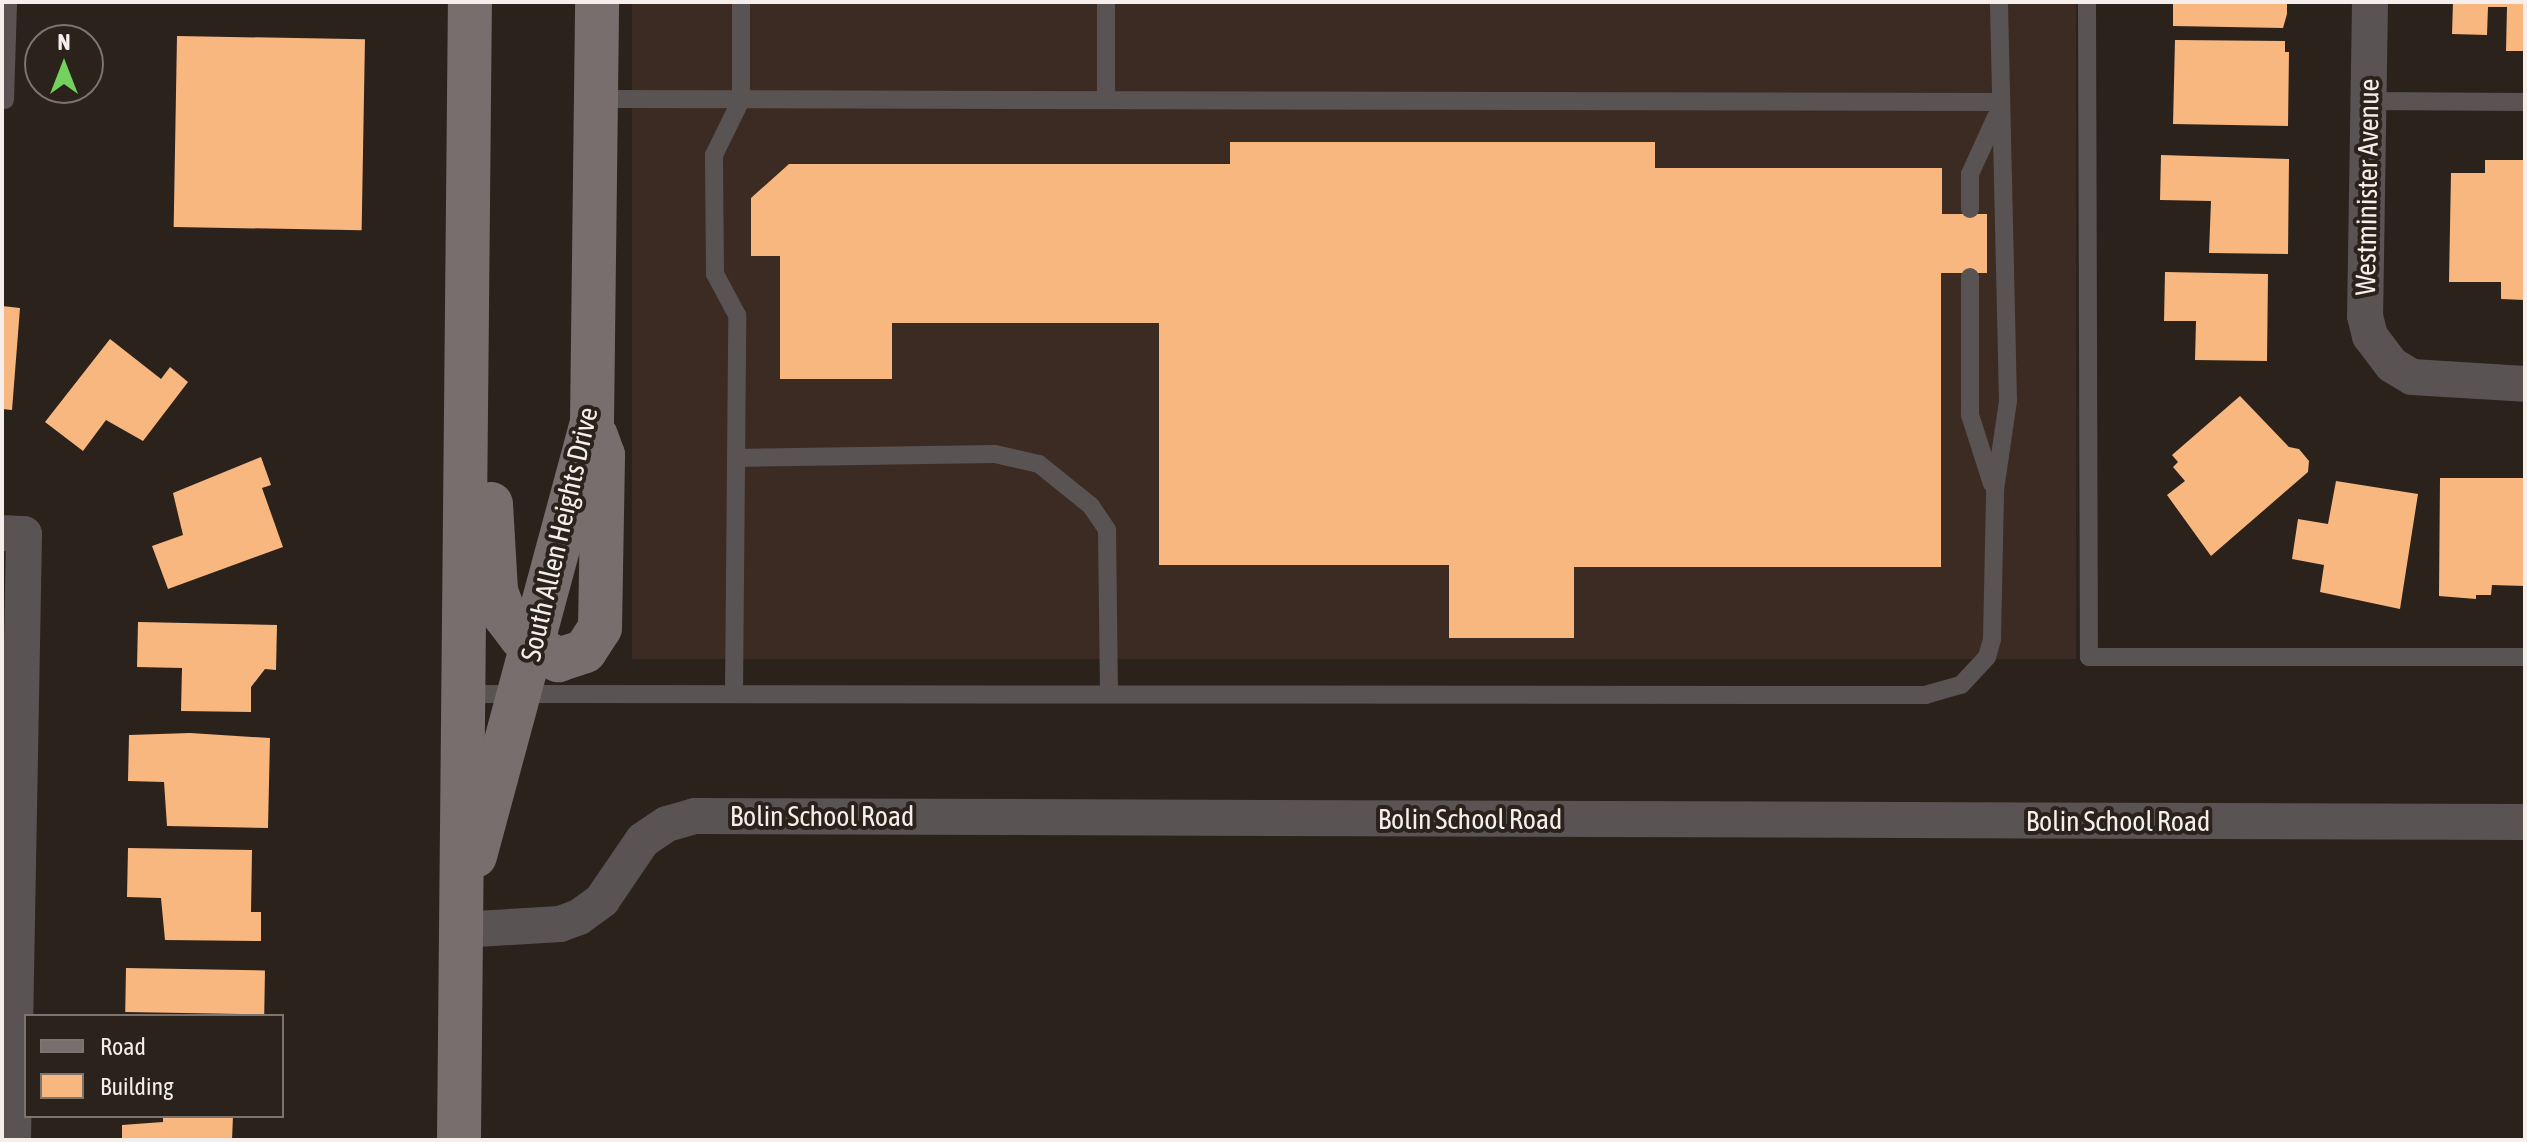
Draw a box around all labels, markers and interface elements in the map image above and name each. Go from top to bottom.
north arrow [24,24,104,104]
text: N [58,29,70,55]
street label: Westminister Avenue [2348,78,2386,296]
street label: South Allen Heights Drive [513,404,605,664]
street label: Bolin School Road [730,799,914,833]
street label: Bolin School Road [1378,802,1562,836]
street label: Bolin School Road [2026,804,2210,838]
legend [24,1014,284,1118]
text: Road [100,1033,146,1060]
text: Building [100,1073,173,1100]

